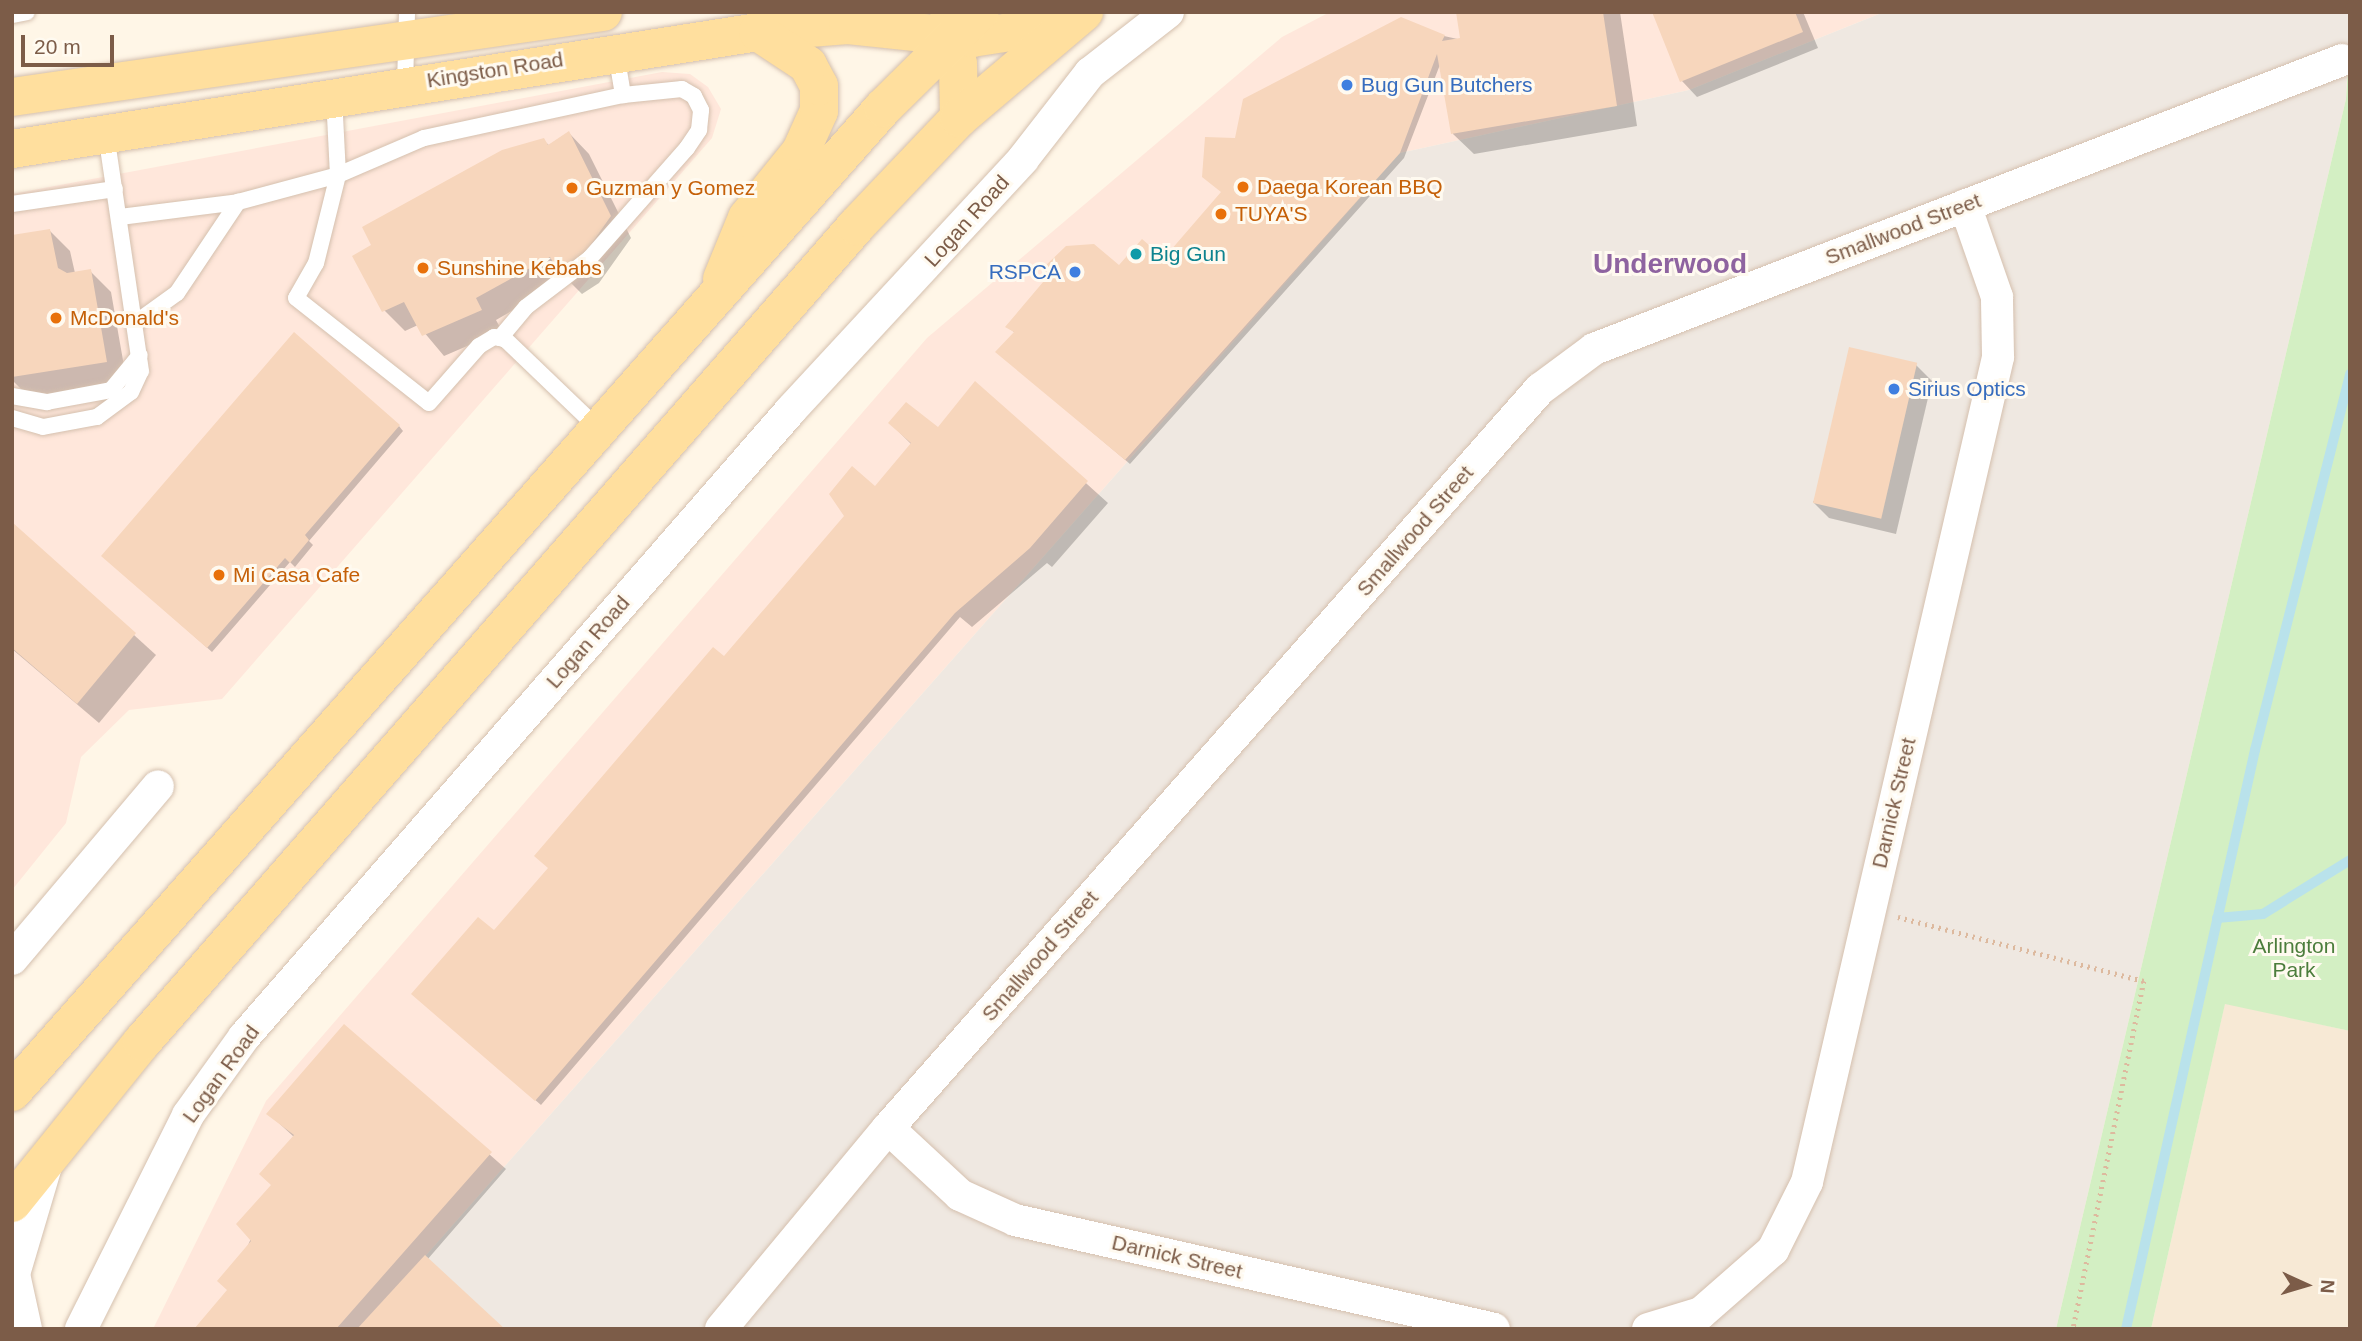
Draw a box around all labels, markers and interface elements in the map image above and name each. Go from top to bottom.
scale bar [24,21,117,65]
text: 20 m [34,35,81,58]
street label: Kingston Road [425,47,565,93]
place label: Bug Gun Butchers [1361,72,1533,98]
marker: Bug Gun Butchers [1339,77,1355,93]
street label: Logan Road [919,170,1015,272]
place label: Daega Korean BBQ [1257,174,1443,200]
place label: Guzman y Gomez [586,175,755,201]
marker: Daega Korean BBQ [1235,179,1251,195]
marker: Guzman y Gomez [564,180,580,196]
street label: Smallwood Street [1822,188,1984,270]
place label: TUYA'S [1235,201,1307,227]
marker: TUYA'S [1213,206,1229,222]
place label: Big Gun [1150,241,1226,267]
marker: Big Gun [1128,246,1144,262]
district label: Underwood [1593,247,1747,281]
place label: Sunshine Kebabs [437,255,602,281]
place label: RSPCA [989,259,1061,285]
marker: Sunshine Kebabs [415,260,431,276]
marker: RSPCA [1067,264,1083,280]
place label: McDonald's [70,305,179,331]
marker: McDonald's [48,310,64,326]
place label: Sirius Optics [1908,376,2026,402]
marker: Sirius Optics [1886,381,1902,397]
street label: Smallwood Street [1352,461,1478,601]
place label: Mi Casa Cafe [233,562,360,588]
marker: Mi Casa Cafe [211,567,227,583]
street label: Logan Road [541,591,635,693]
street label: Darnick Street [1867,735,1921,871]
street label: Smallwood Street [977,886,1103,1026]
park label: Arlington Park [2253,933,2335,983]
street label: Logan Road [177,1020,265,1128]
street label: Darnick Street [1109,1230,1245,1284]
north arrow [2271,1250,2341,1320]
text: N [2316,1279,2338,1294]

